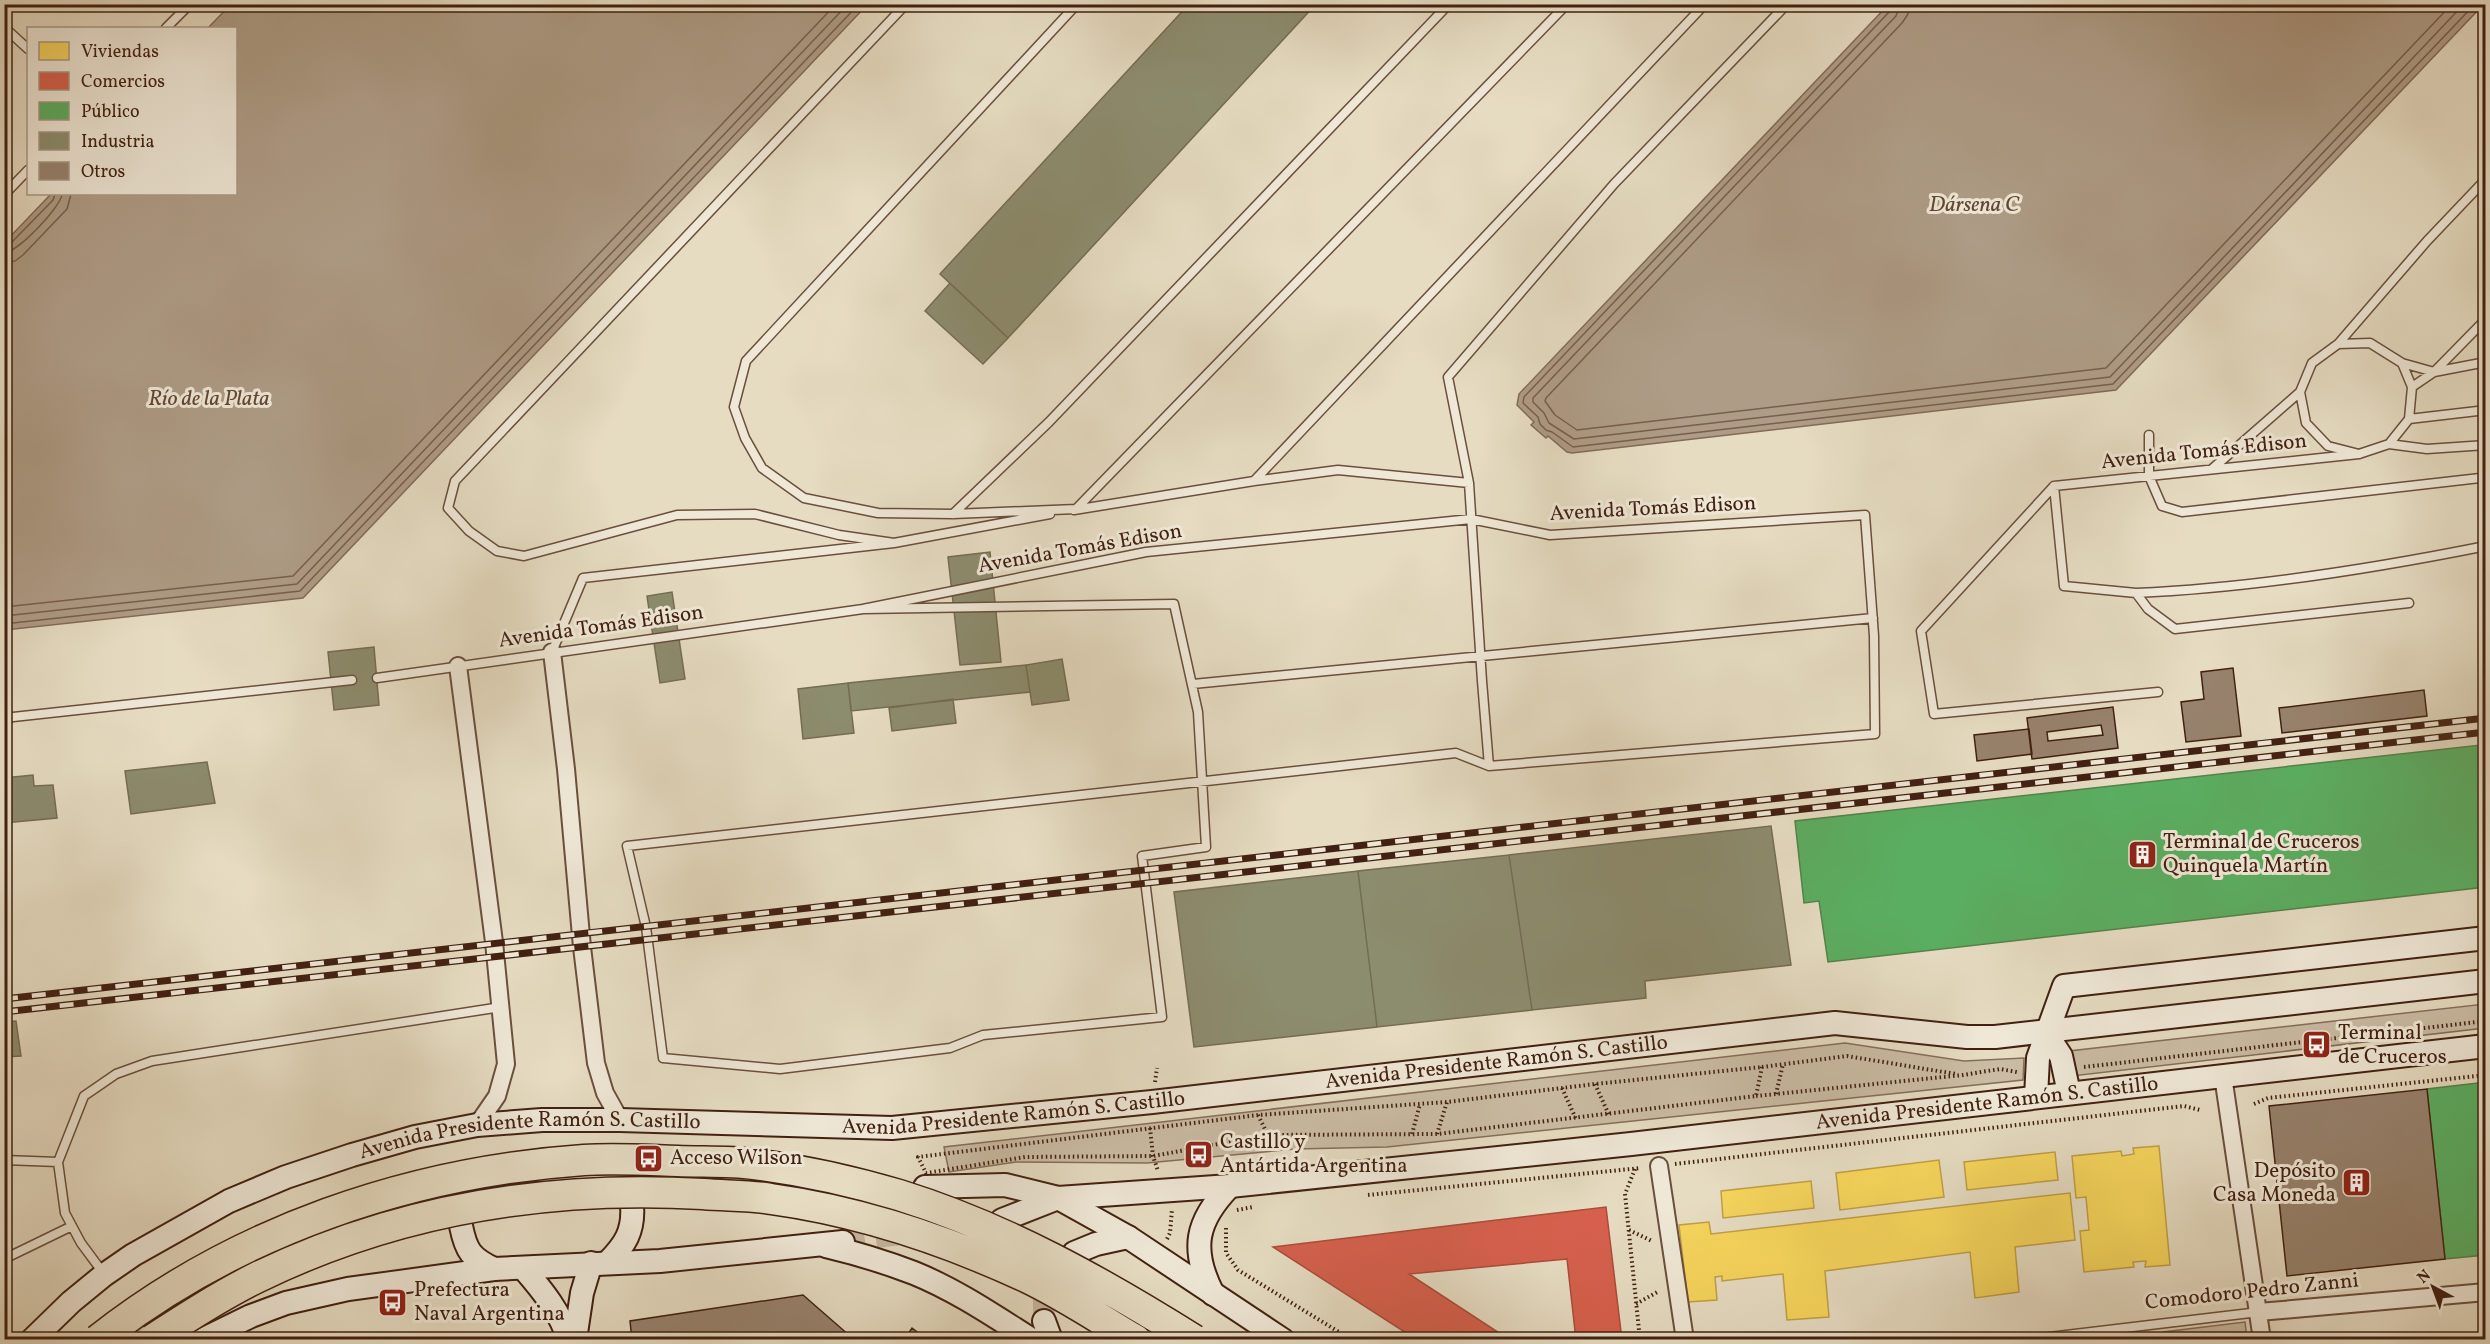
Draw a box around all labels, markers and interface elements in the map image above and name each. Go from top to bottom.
legend [27,27,237,195]
text: Viviendas [81,40,159,65]
text: Comercios [81,70,165,95]
text: Público [81,100,140,125]
text: Industria [81,130,154,155]
text: Otros [81,160,125,185]
water label: Dársena C [1929,190,2020,221]
water label: Río de la Plata [148,384,270,415]
street label: Avenida Tomás Edison [2100,427,2308,477]
street label: Avenida Tomás Edison [1549,489,1757,529]
street label: Avenida Tomás Edison [976,517,1184,581]
street label: Avenida Tomás Edison [497,598,705,656]
place label: Terminal de Cruceros Quinquela Martín [2163,828,2360,881]
building icon: Terminal de Cruceros Quinquela Martín [2126,838,2158,870]
place label: Terminal de Cruceros [2338,1019,2447,1072]
street label: Avenida Presidente Ramón S. Castillo [1324,1028,1669,1096]
bus stop icon: Terminal de Cruceros [2301,1029,2333,1061]
street label: Avenida Presidente Ramón S. Castillo [1814,1069,2160,1137]
street label: Avenida Presidente Ramón S. Castillo [841,1084,1187,1143]
street label: Avenida Presidente Ramón S. Castillo [356,1106,701,1167]
place label: Castillo y Antártida Argentina [1220,1128,1408,1181]
bus stop icon: Castillo y Antártida Argentina [1183,1138,1215,1170]
bus stop icon: Acceso Wilson [633,1142,665,1174]
place label: Acceso Wilson [670,1144,803,1173]
place label: Depósito Casa Moneda [2213,1157,2336,1210]
building icon: Depósito Casa Moneda [2341,1167,2373,1199]
north arrow [2403,1257,2463,1317]
text: N [2413,1265,2436,1289]
street label: Comodoro Pedro Zanni [2144,1266,2360,1318]
place label: Prefectura Naval Argentina [414,1276,565,1329]
bus stop icon: Prefectura Naval Argentina [377,1286,409,1318]

